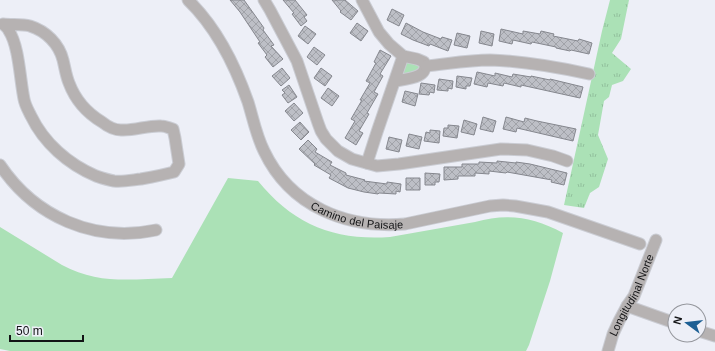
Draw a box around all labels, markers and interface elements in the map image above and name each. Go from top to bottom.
street label: Camino del Paisaje [309,199,403,231]
street label: Longitudinal Norte [607,252,656,338]
north arrow [667,303,707,343]
text: N [671,315,684,326]
scale bar [10,317,83,343]
text: 50 m [16,324,43,338]

